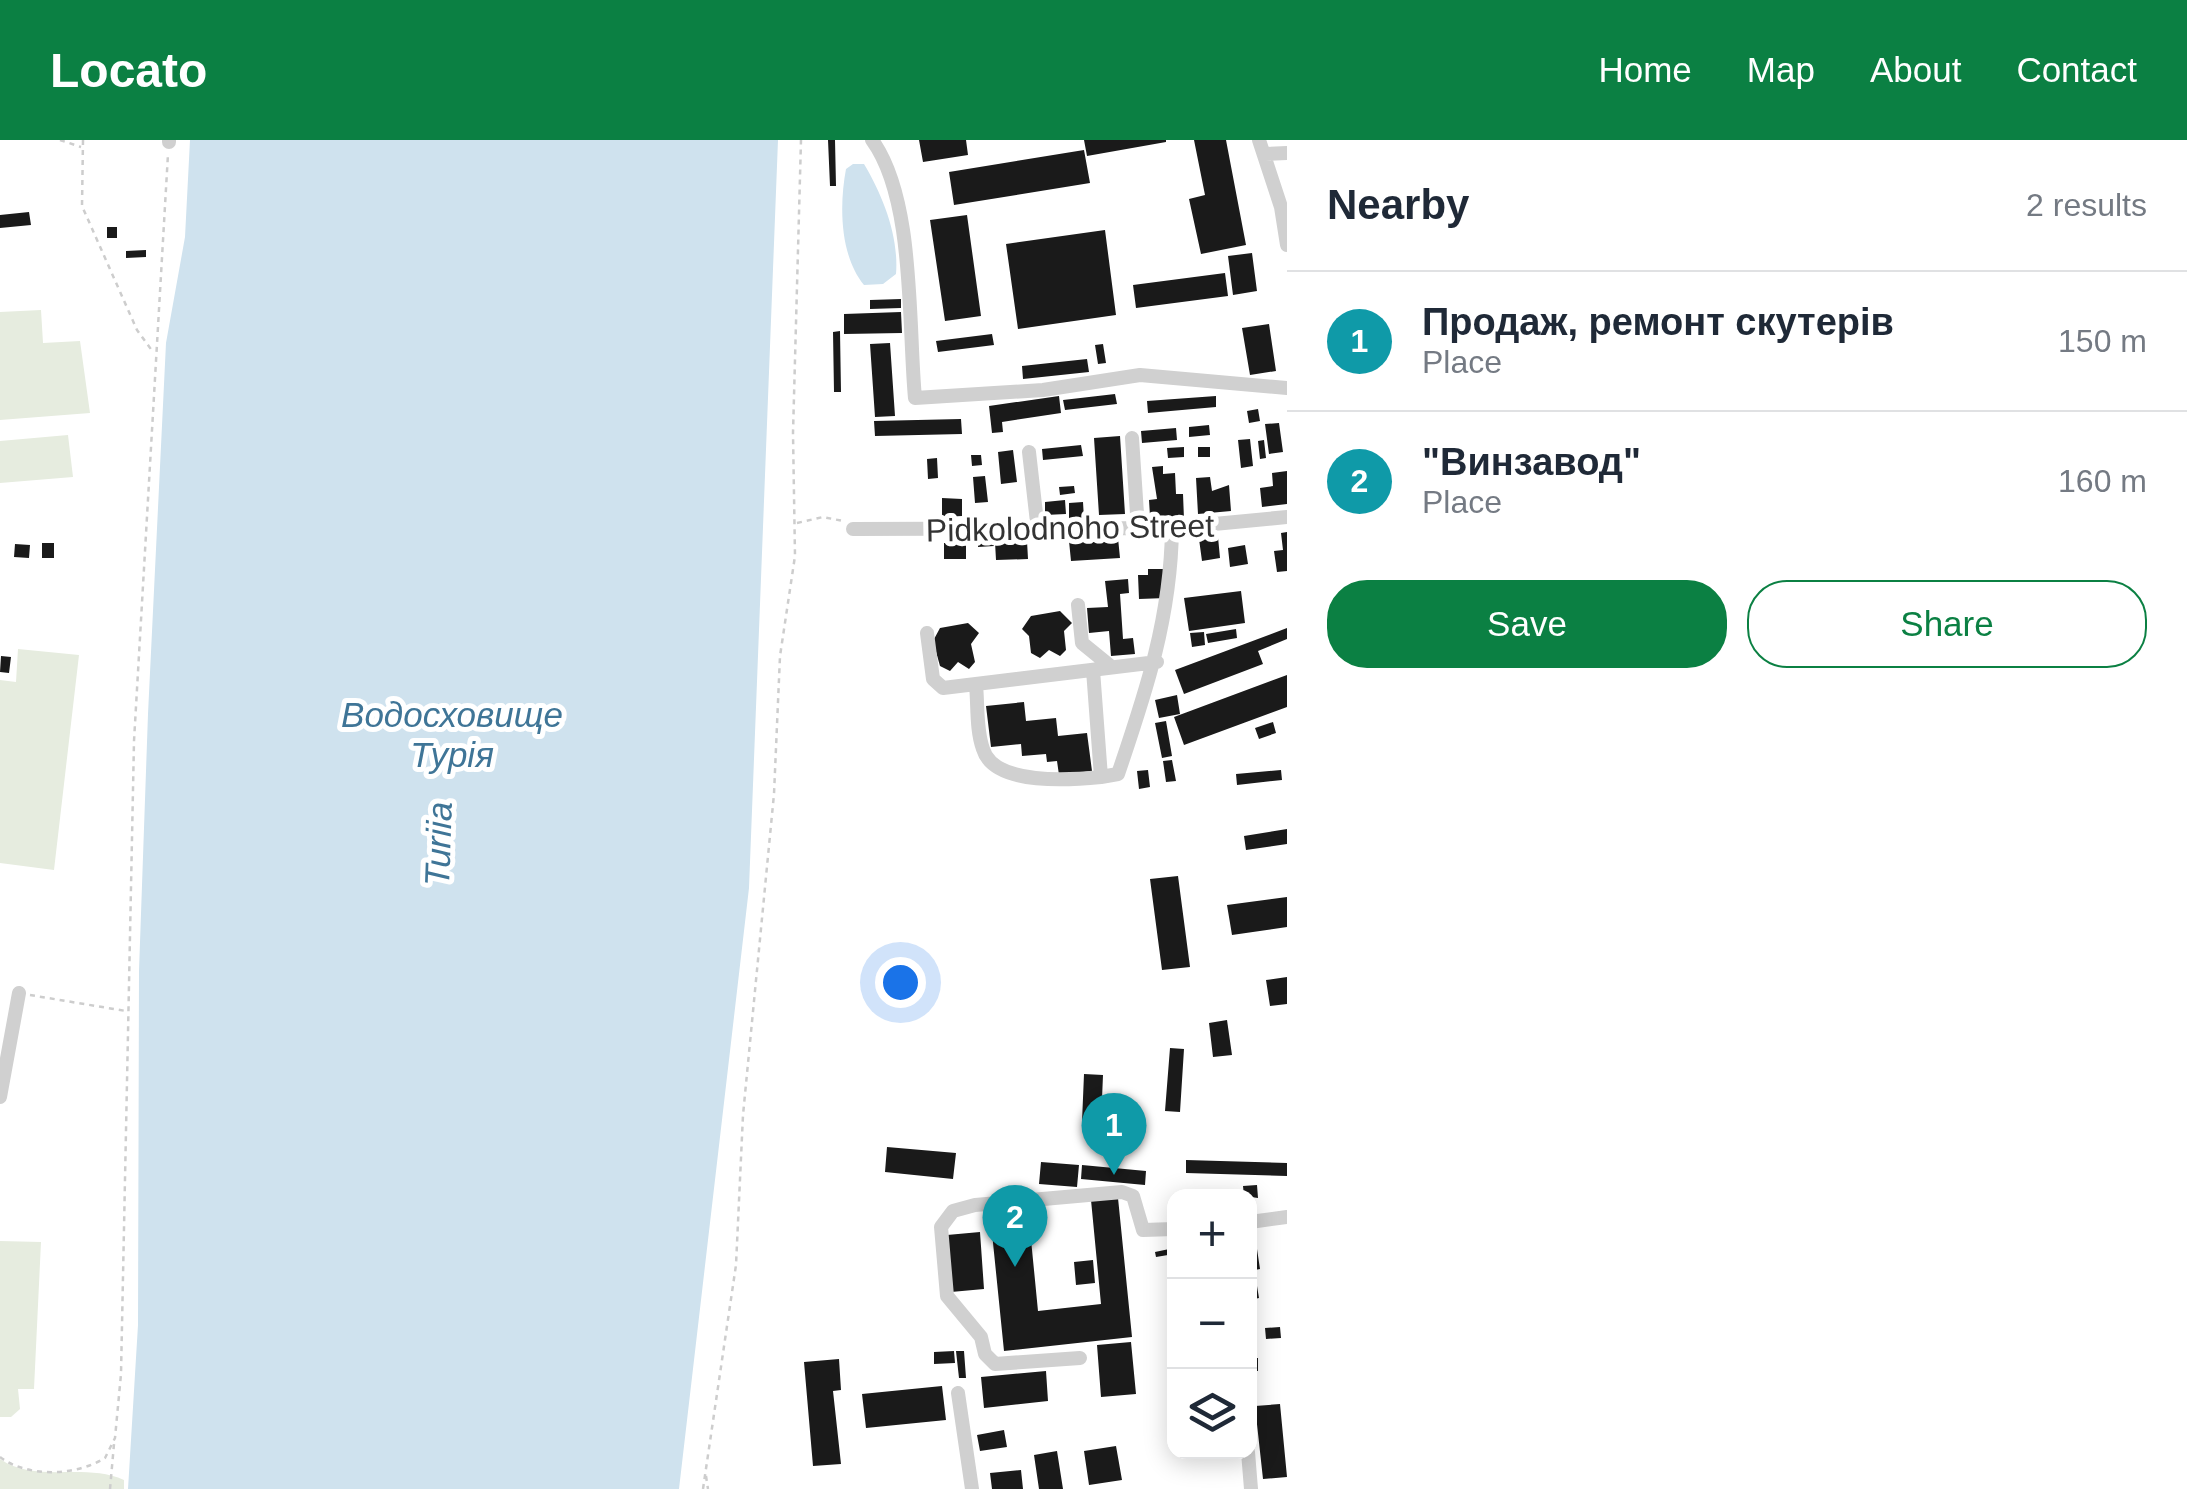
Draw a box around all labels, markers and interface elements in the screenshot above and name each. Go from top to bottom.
text: Locato [50,44,207,97]
text: Home [1598,50,1692,89]
text: Map [1747,50,1815,89]
text: About [1870,50,1961,89]
text: Contact [2016,50,2137,89]
text: Nearby [1327,181,1469,228]
text: 2 results [2026,187,2147,223]
text: Продаж, ремонт скутерів [1422,301,1894,343]
text: 1 [1351,323,1368,359]
text: 150 m [2058,323,2147,359]
text: Place [1422,344,1502,380]
text: "Винзавод" [1422,441,1641,483]
text: 2 [1351,463,1368,499]
text: 160 m [2058,463,2147,499]
text: Place [1422,484,1502,520]
street label: Pidkolodnoho Street [926,507,1215,549]
button: Save [1327,580,1727,668]
button: Share [1747,580,2147,668]
water label: Водосховище Турія [341,695,563,774]
water label: Turiia [417,801,459,887]
your location [875,957,926,1008]
pin: 1 [1082,1092,1146,1175]
pin: 2 [982,1184,1048,1267]
map controls [1167,1189,1257,1459]
button: + [1167,1189,1257,1279]
button: − [1167,1279,1257,1369]
button: layers [1167,1369,1257,1459]

